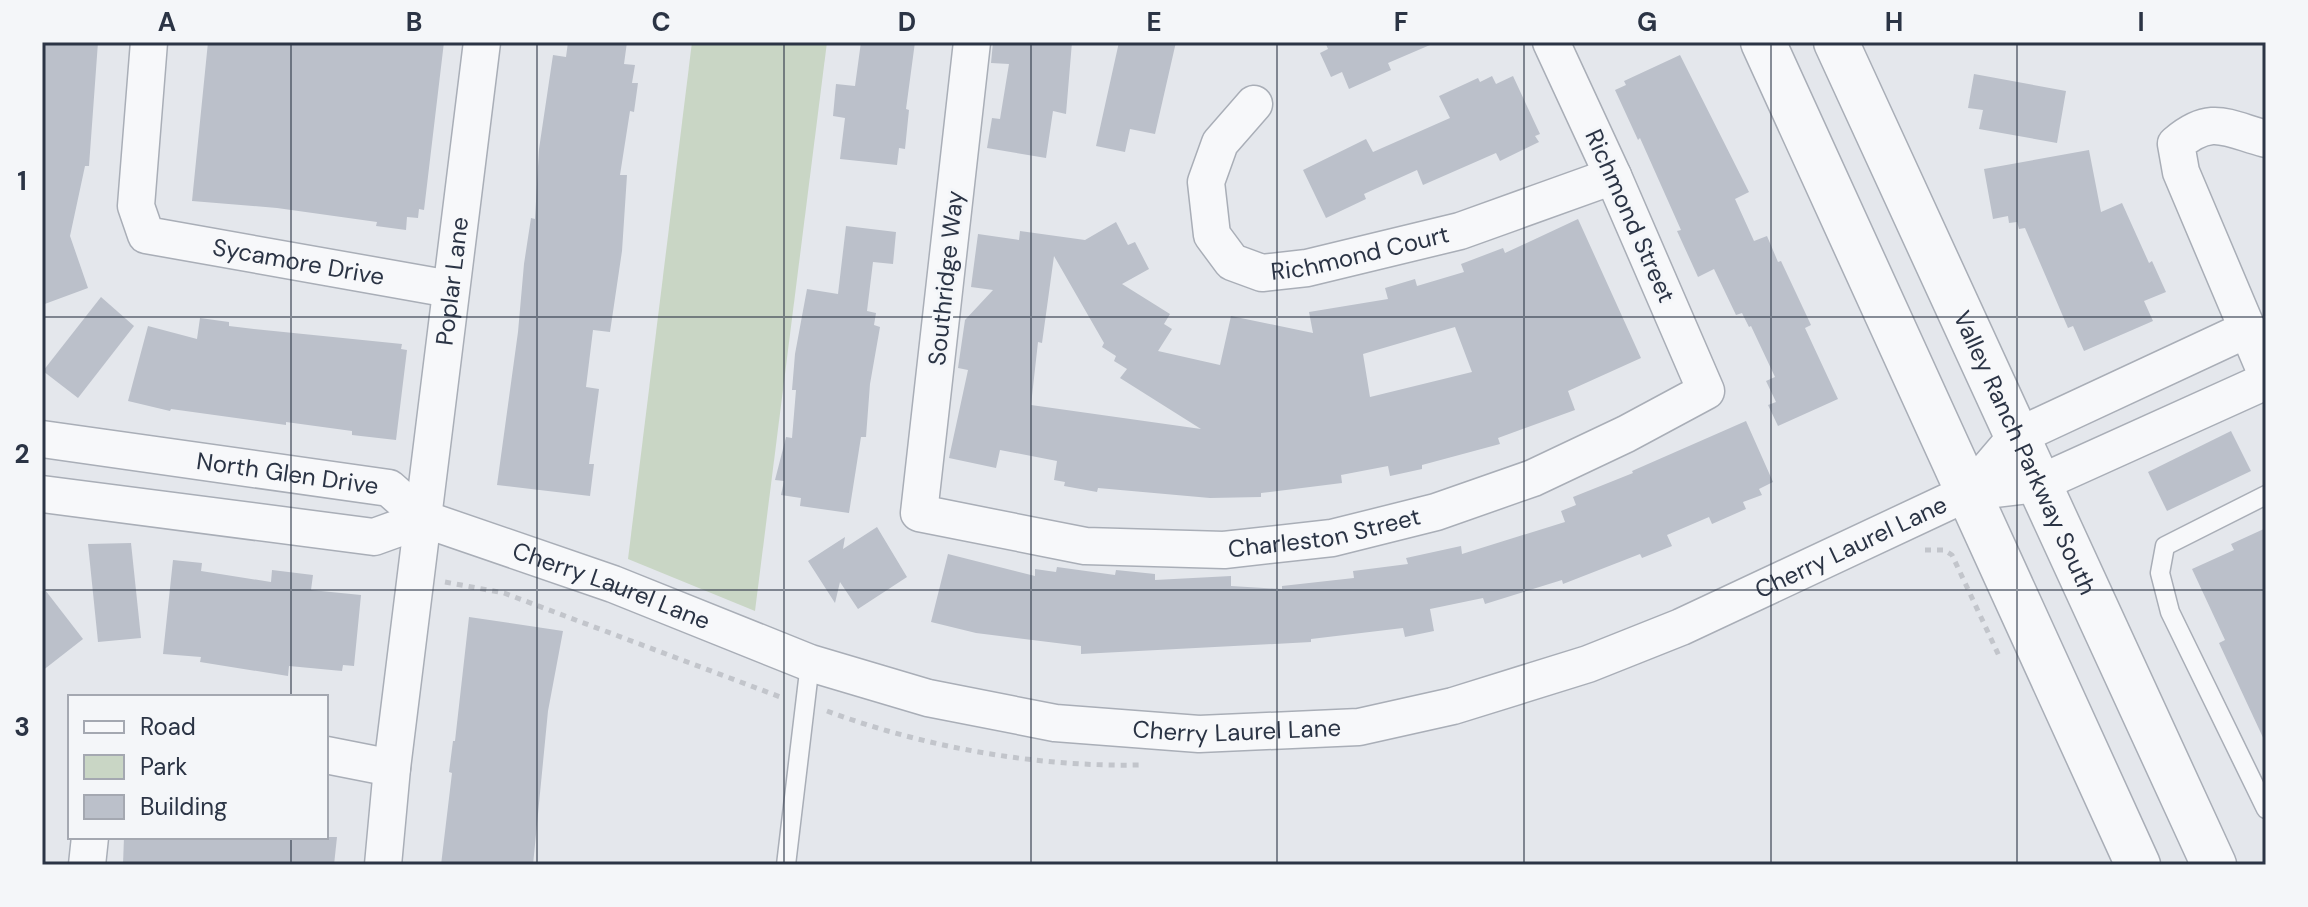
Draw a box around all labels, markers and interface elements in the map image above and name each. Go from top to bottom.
text: A [158,5,176,39]
text: B [406,5,422,39]
text: C [651,5,671,39]
text: D [898,5,916,39]
text: E [1146,5,1162,39]
text: F [1394,5,1408,39]
text: G [1637,5,1657,39]
text: H [1885,5,1903,39]
text: I [2137,5,2145,39]
street label: Richmond Street [1578,124,1683,307]
text: 1 [17,164,27,198]
street label: Southridge Way [921,189,970,367]
street label: Poplar Lane [429,215,475,347]
street label: Richmond Court [1269,218,1452,287]
street label: Sycamore Drive [210,231,387,292]
street label: Valley Ranch Parkway South [1947,306,2104,599]
text: 2 [14,437,30,471]
street label: North Glen Drive [195,445,381,501]
street label: Cherry Laurel Lane [1750,489,1952,605]
street label: Charleston Street [1226,501,1424,564]
street label: Cherry Laurel Lane [508,535,715,636]
legend [68,695,328,839]
text: 3 [14,710,30,744]
text: Road [140,711,196,742]
street label: Cherry Laurel Lane [1131,712,1342,749]
text: Park [140,751,187,782]
text: Building [140,791,227,822]

